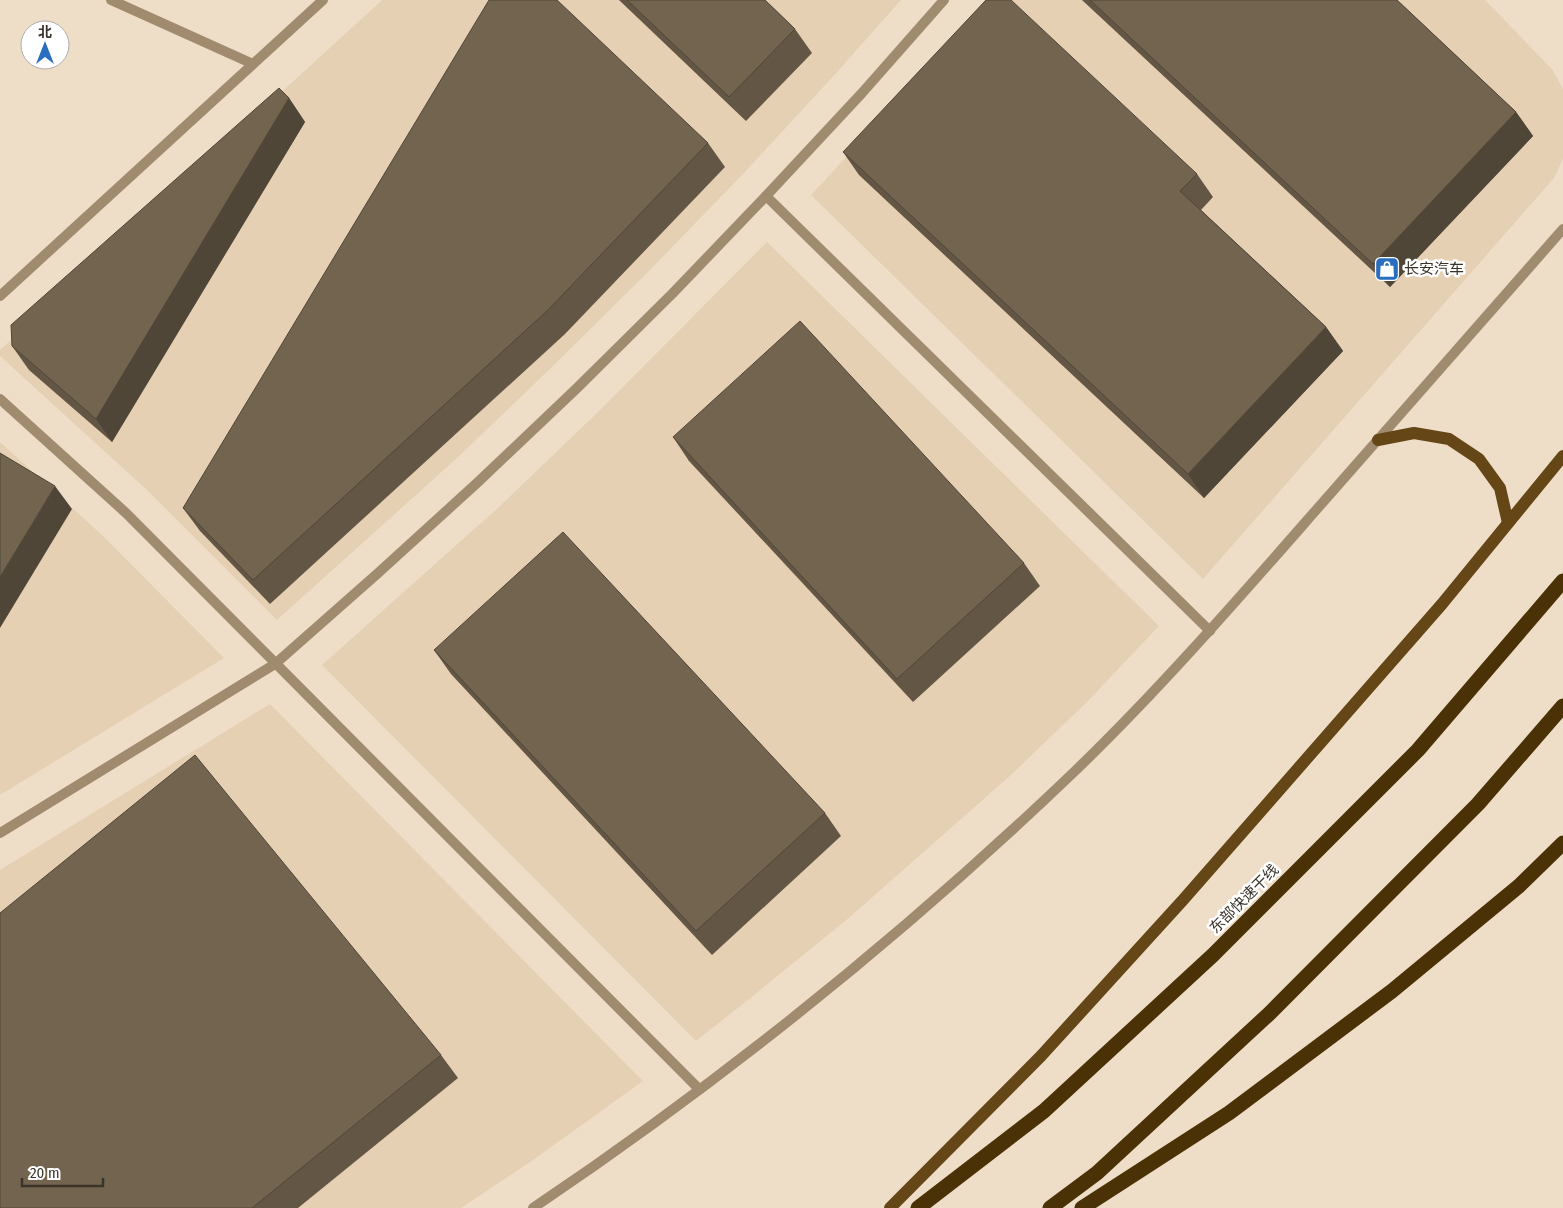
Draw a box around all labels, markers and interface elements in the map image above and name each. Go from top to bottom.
north arrow [20,20,70,70]
text: 北 [38,24,52,41]
shop icon: 长安汽车 [1374,256,1400,282]
place label: 长安汽车 [1404,260,1464,278]
street label: 东部快速干线 [1206,861,1282,937]
scale bar [22,1156,104,1188]
text: 20 m [30,1164,60,1182]

